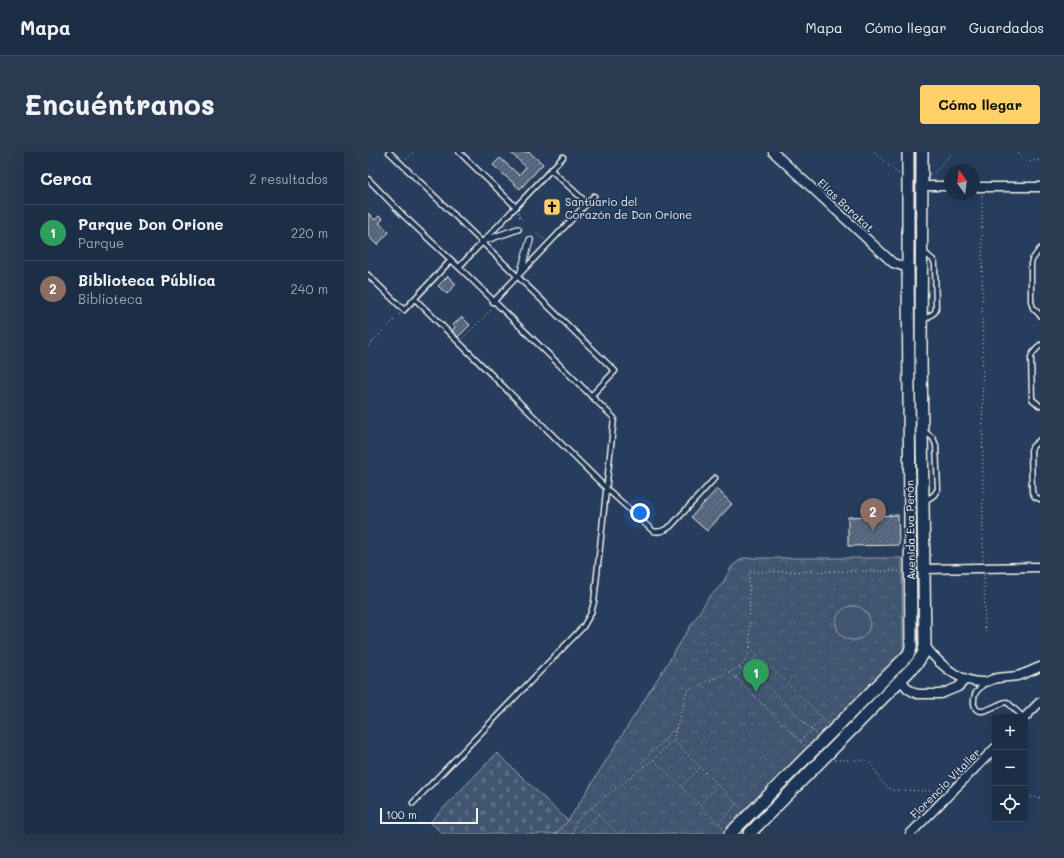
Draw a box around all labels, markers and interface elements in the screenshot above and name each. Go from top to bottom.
text: Mapa [20,15,71,40]
text: Mapa [806,18,843,37]
text: Cómo llegar [865,18,947,37]
text: Guardados [969,18,1044,37]
button: Cómo llegar [920,85,1040,124]
text: Encuéntranos [24,86,215,122]
north arrow [944,164,980,200]
text: Cerca [40,167,92,189]
text: 2 resultados [249,170,328,187]
street label: Elías Barakat [815,175,877,235]
place label: Santuario del Corazón de Don Orione [565,194,692,222]
church icon: Santuario del Corazón de Don Orione [542,197,562,217]
text: Parque Don Orione [78,214,223,234]
text: 1 [50,224,56,241]
text: 220 m [291,224,328,241]
text: Parque [78,234,124,251]
text: Biblioteca Pública [78,270,216,290]
text: 2 [49,280,57,297]
text: 240 m [291,280,328,297]
text: Biblioteca [78,290,143,307]
street label: Avenida Eva Perón [902,480,918,580]
pin: 2 [860,498,886,531]
your location [630,503,650,523]
pin: 1 [743,659,769,692]
map controls [992,714,1028,822]
button: + [992,714,1028,750]
street label: Florencio Vitaller [907,745,983,821]
button: − [992,750,1028,786]
button: locate [992,786,1028,822]
scale bar [380,806,478,825]
text: 100 m [386,807,417,822]

